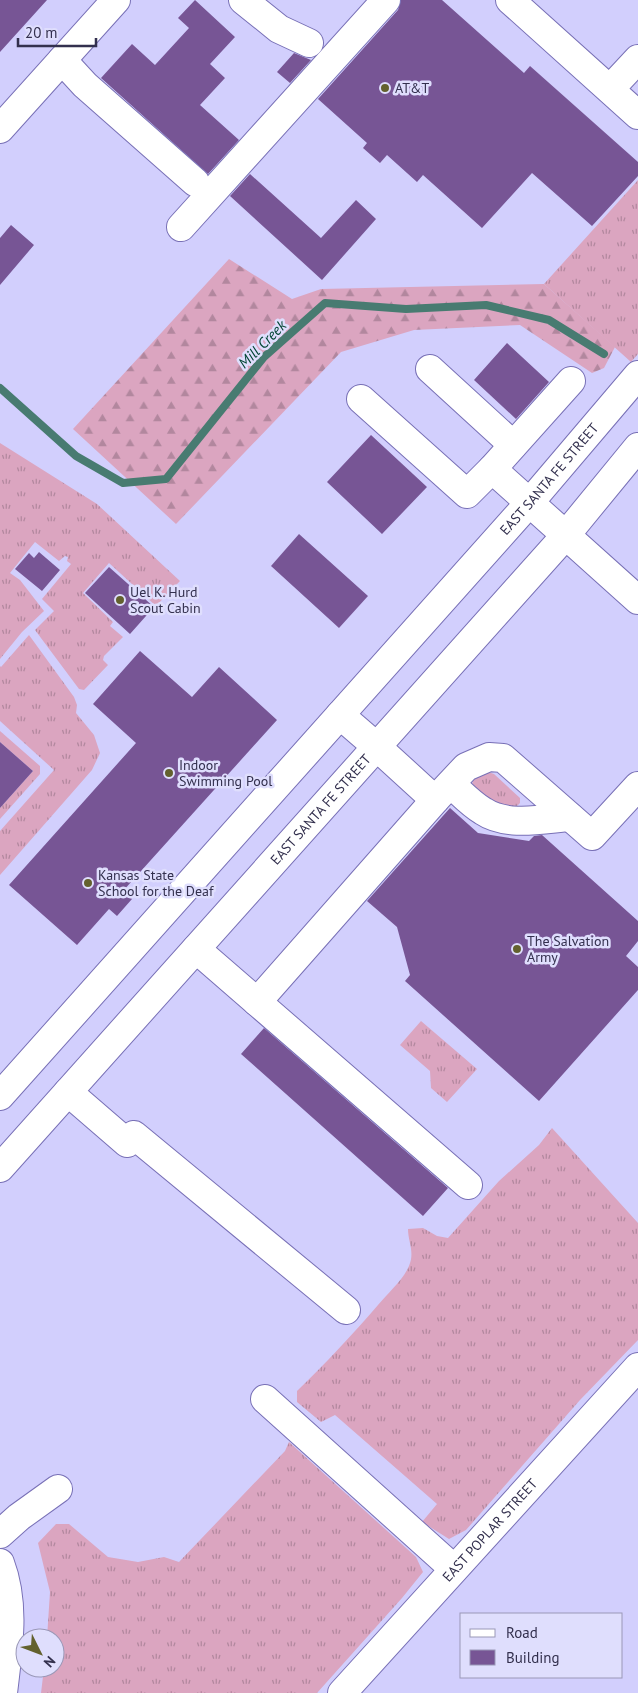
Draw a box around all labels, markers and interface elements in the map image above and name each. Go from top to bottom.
scale bar [18,15,95,47]
text: 20 m [25,23,58,42]
place label: AT&T [395,79,429,97]
marker: AT&T [379,82,391,94]
water label: Mill Creek [234,315,291,372]
street label: EAST SANTA FE STREET [496,419,602,539]
place label: Uel K. Hurd Scout Cabin [130,583,201,617]
marker: Uel K. Hurd Scout Cabin [114,594,126,606]
street label: EAST SANTA FE STREET [266,750,375,868]
place label: Indoor Swimming Pool [179,756,272,790]
marker: Indoor Swimming Pool [163,767,175,779]
place label: Kansas State School for the Deaf [98,866,214,900]
marker: Kansas State School for the Deaf [82,877,94,889]
place label: The Salvation Army [527,932,609,966]
marker: The Salvation Army [511,943,523,955]
street label: EAST POPLAR STREET [438,1475,541,1585]
legend [460,1613,623,1678]
text: Road [506,1623,538,1642]
north arrow [15,1628,65,1678]
text: Building [506,1648,560,1667]
text: N [40,1652,59,1671]

